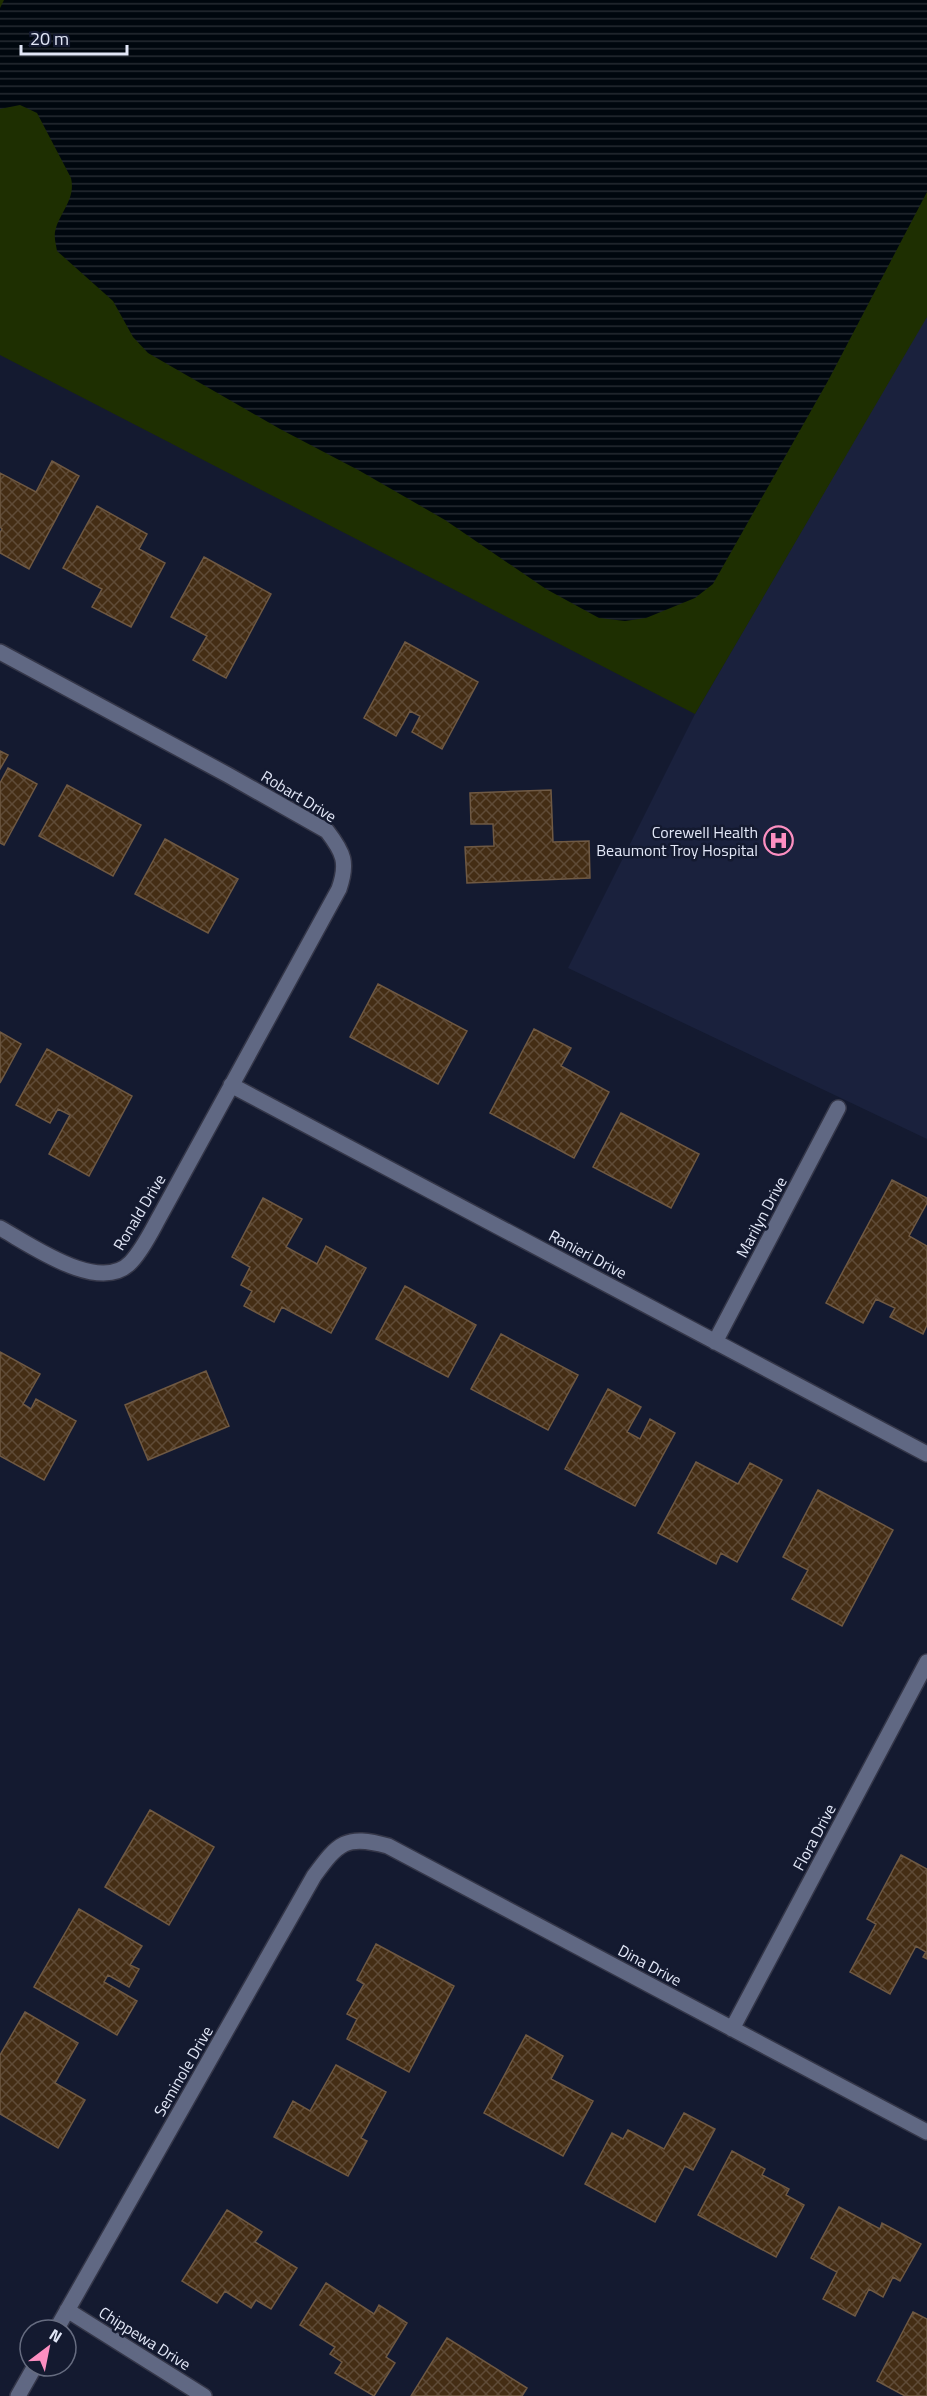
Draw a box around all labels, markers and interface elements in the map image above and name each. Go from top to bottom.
scale bar [21,18,128,56]
text: 20 m [30,25,69,52]
street label: Robart Drive [257,764,341,828]
place label: Corewell Health Beaumont Troy Hospital [596,820,758,862]
hospital icon: Corewell Health Beaumont Troy Hospital [763,825,795,857]
street label: Ronald Drive [107,1169,171,1255]
street label: Marilyn Drive [730,1172,792,1262]
street label: Ranieri Drive [545,1223,631,1285]
street label: Flora Drive [786,1799,842,1875]
street label: Dina Drive [614,1938,686,1992]
street label: Seminole Drive [147,2021,219,2121]
street label: Chippewa Drive [94,2300,196,2376]
north arrow [18,2318,78,2378]
text: N [45,2322,67,2348]

